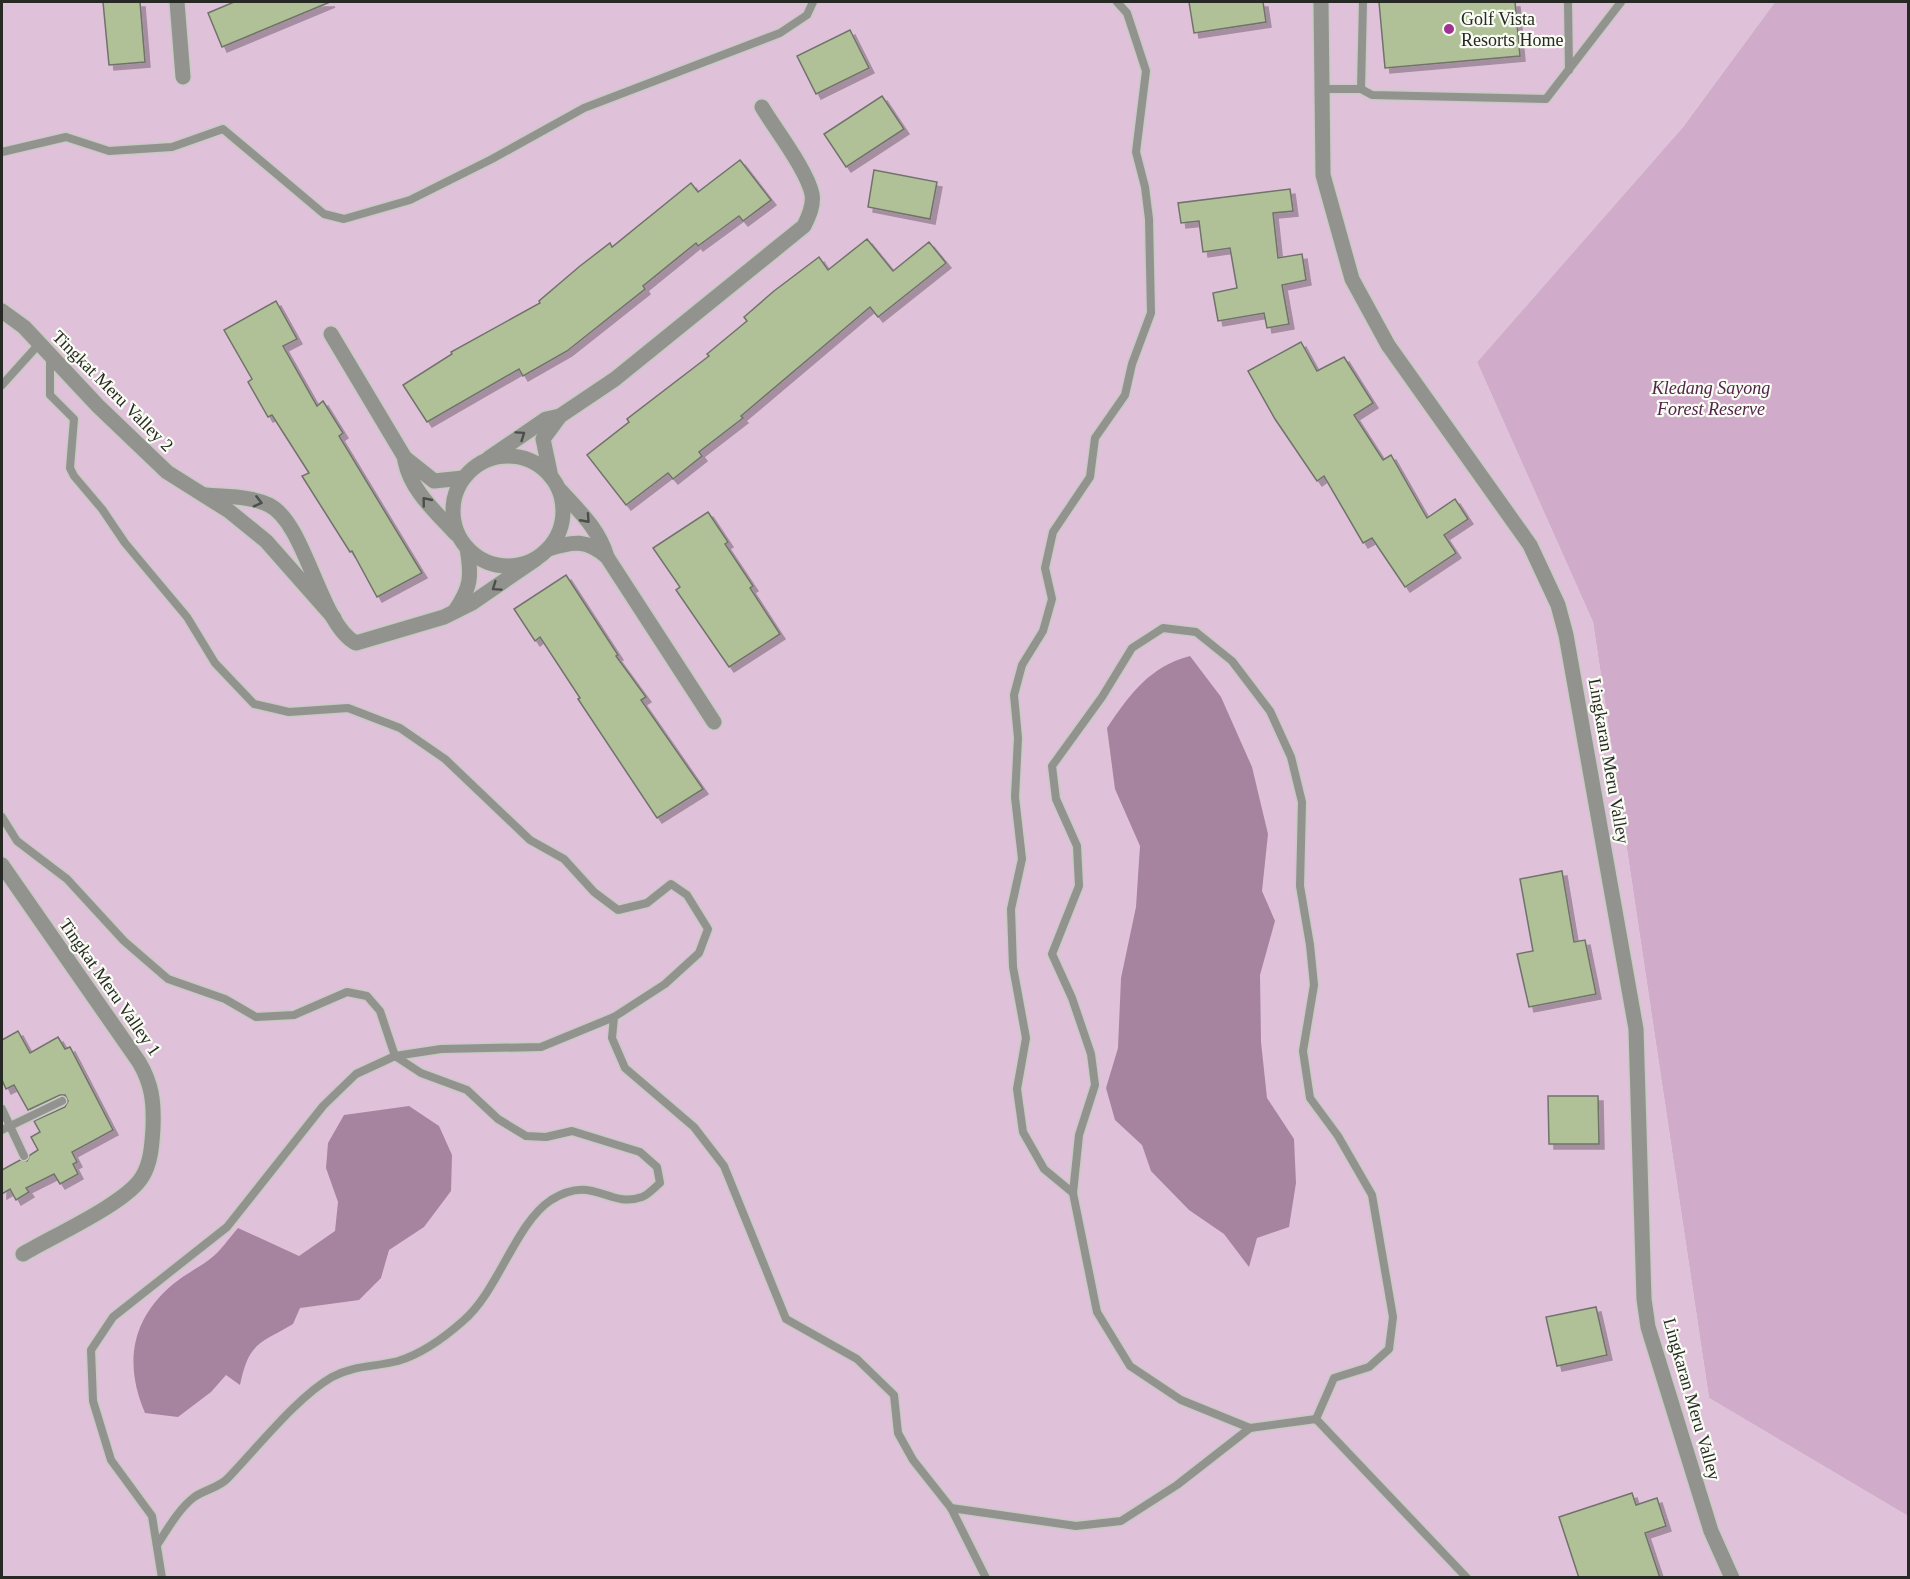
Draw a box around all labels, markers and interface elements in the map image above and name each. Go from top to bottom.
place label: Golf Vista Resorts Home [1461,9,1564,50]
marker: Golf Vista Resorts Home [1442,22,1456,36]
street label: Tingkat Meru Valley 2 [48,326,178,456]
park label: Kledang Sayong Forest Reserve [1651,378,1770,419]
one-way arrow [514,431,525,442]
one-way arrow [253,495,263,508]
one-way arrow [423,497,434,508]
one-way arrow [579,512,590,522]
one-way arrow [492,580,503,591]
street label: Lingkaran Meru Valley [1585,677,1633,845]
street label: Tingkat Meru Valley 1 [55,915,165,1059]
street label: Lingkaran Meru Valley [1659,1316,1725,1482]

